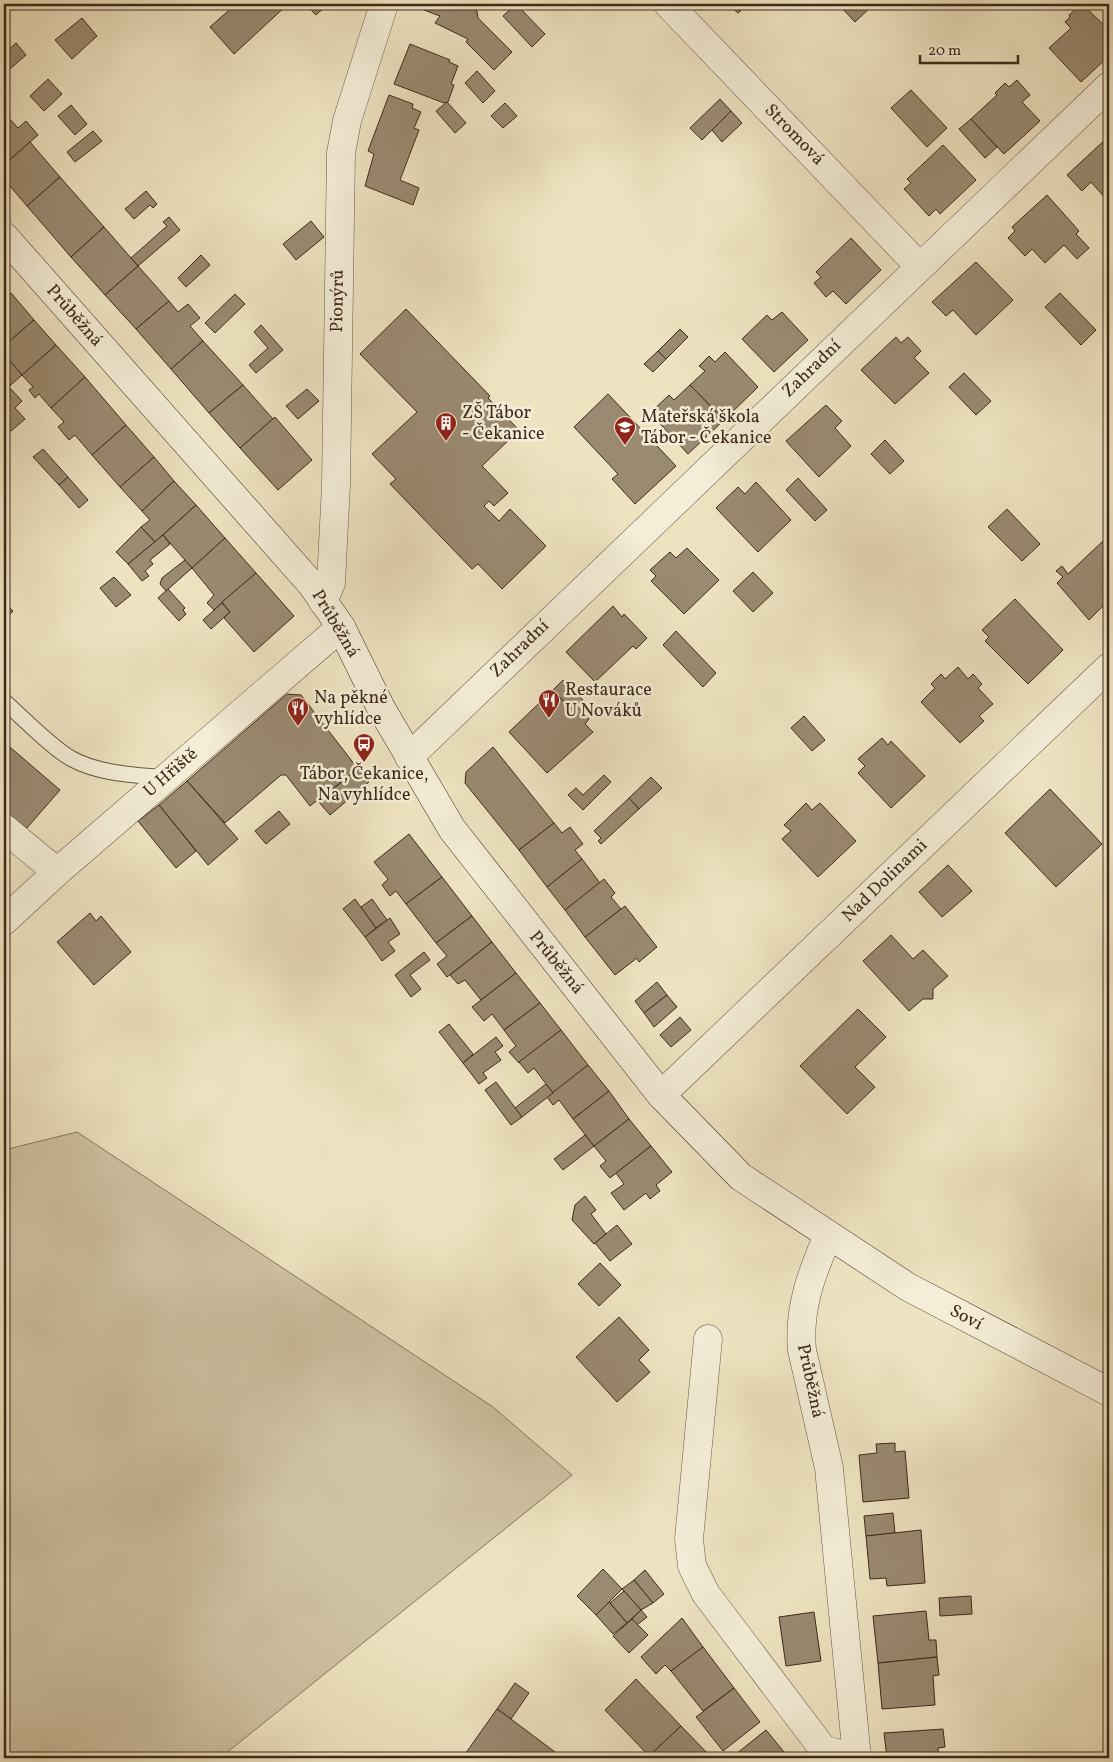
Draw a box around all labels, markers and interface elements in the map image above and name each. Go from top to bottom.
scale bar [920,32,1018,64]
text: 20 m [928,41,961,62]
street label: Stromová [758,99,830,171]
street label: Pionýrů [325,269,351,333]
street label: Průběžná [40,279,108,353]
street label: Zahradní [777,334,848,404]
place label: ZŠ Tábor - Čekanice [462,401,545,447]
place label: Mateřská škola Tábor - Čekanice [641,405,771,451]
building icon: ZŠ Tábor - Čekanice [434,411,458,442]
school or university icon: Mateřská škola Tábor - Čekanice [613,415,637,446]
street label: Průběžná [305,585,365,663]
street label: Zahradní [485,614,556,684]
place label: Restaurace U Nováků [565,678,652,724]
place label: Na pěkné vyhlídce [314,686,388,732]
restaurant icon: Restaurace U Nováků [537,688,561,719]
restaurant icon: Na pěkné vyhlídce [286,696,310,727]
bus stop icon: Tábor, Čekanice, Na vyhlídce [352,732,376,763]
street label: U Hřiště [138,742,204,804]
place label: Tábor, Čekanice, Na vyhlídce [300,762,428,808]
street label: Nad Dolinami [837,834,933,928]
street label: Průběžná [523,926,589,1000]
street label: Soví [945,1299,987,1337]
street label: Průběžná [790,1342,830,1420]

